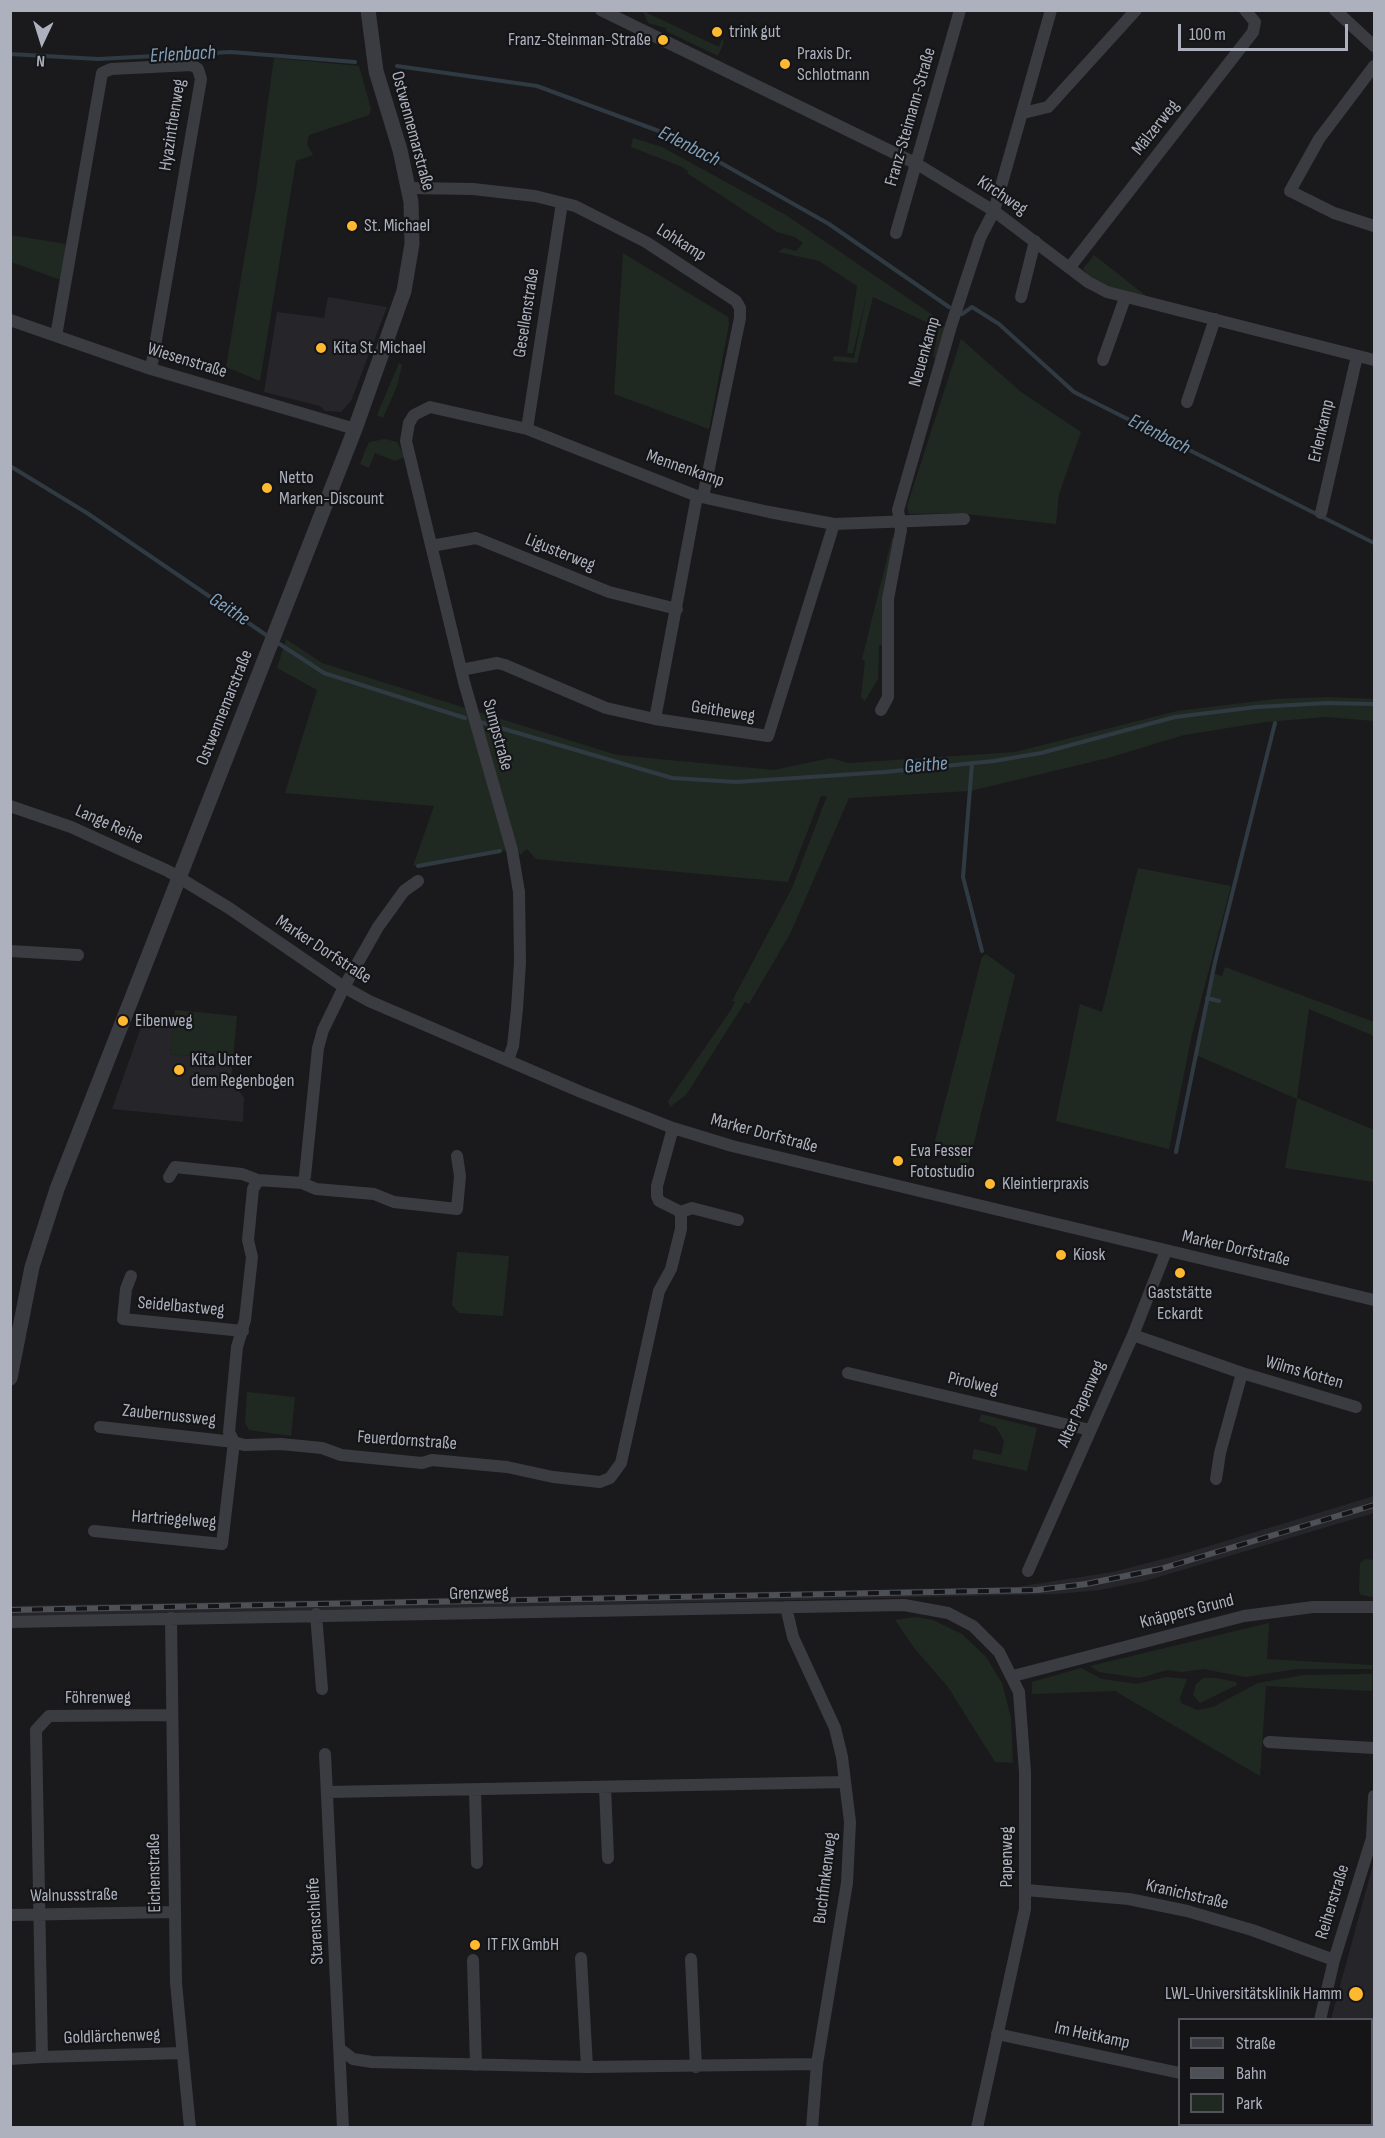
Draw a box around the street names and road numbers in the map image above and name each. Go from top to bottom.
street label: Franz-Steimann-Straße [881,45,941,189]
street label: Ostwennemarstraße [386,69,438,193]
street label: Hyazinthenweg [155,77,191,173]
street label: Mälzerweg [1128,96,1184,160]
street label: Kirchweg [973,171,1031,221]
street label: Lohkamp [652,219,710,267]
street label: Gesellenstraße [509,267,545,359]
street label: Neuenkamp [905,315,945,389]
street label: Wiesenstraße [145,339,229,383]
street label: Erlenkamp [1304,398,1340,464]
street label: Mennenkamp [643,446,727,492]
street label: Ligusterweg [522,529,598,577]
street label: Ostwennemarstraße [192,647,258,769]
street label: Geitheweg [689,696,757,728]
street label: Sumpstraße [477,697,517,773]
street label: Lange Reihe [72,800,146,850]
street label: Marker Dorfstraße [271,911,375,989]
street label: Marker Dorfstraße [708,1109,820,1159]
street label: Marker Dorfstraße [1180,1226,1292,1272]
street label: Seidelbastweg [137,1292,225,1322]
street label: Wilms Kotten [1262,1352,1346,1394]
street label: Alter Papenweg [1053,1357,1111,1451]
street label: Pirolweg [946,1368,1000,1400]
street label: Zaubernussweg [121,1400,217,1432]
street label: Feuerdornstraße [356,1427,458,1455]
street label: Hartriegelweg [131,1506,217,1534]
street label: Grenzweg [449,1583,509,1605]
street label: Knäppers Grund [1138,1590,1236,1634]
street label: Föhrenweg [65,1687,131,1709]
street label: Papenweg [996,1826,1018,1888]
street label: Buchfinkenweg [810,1831,842,1925]
street label: Eichenstraße [144,1833,166,1913]
street label: Reiherstraße [1311,1862,1355,1942]
street label: Kranichstraße [1143,1875,1231,1915]
street label: Starenschleife [303,1877,329,1965]
street label: Walnussstraße [30,1884,118,1908]
street label: Im Heitkamp [1053,2018,1131,2054]
street label: Goldlärchenweg [63,2025,161,2049]

